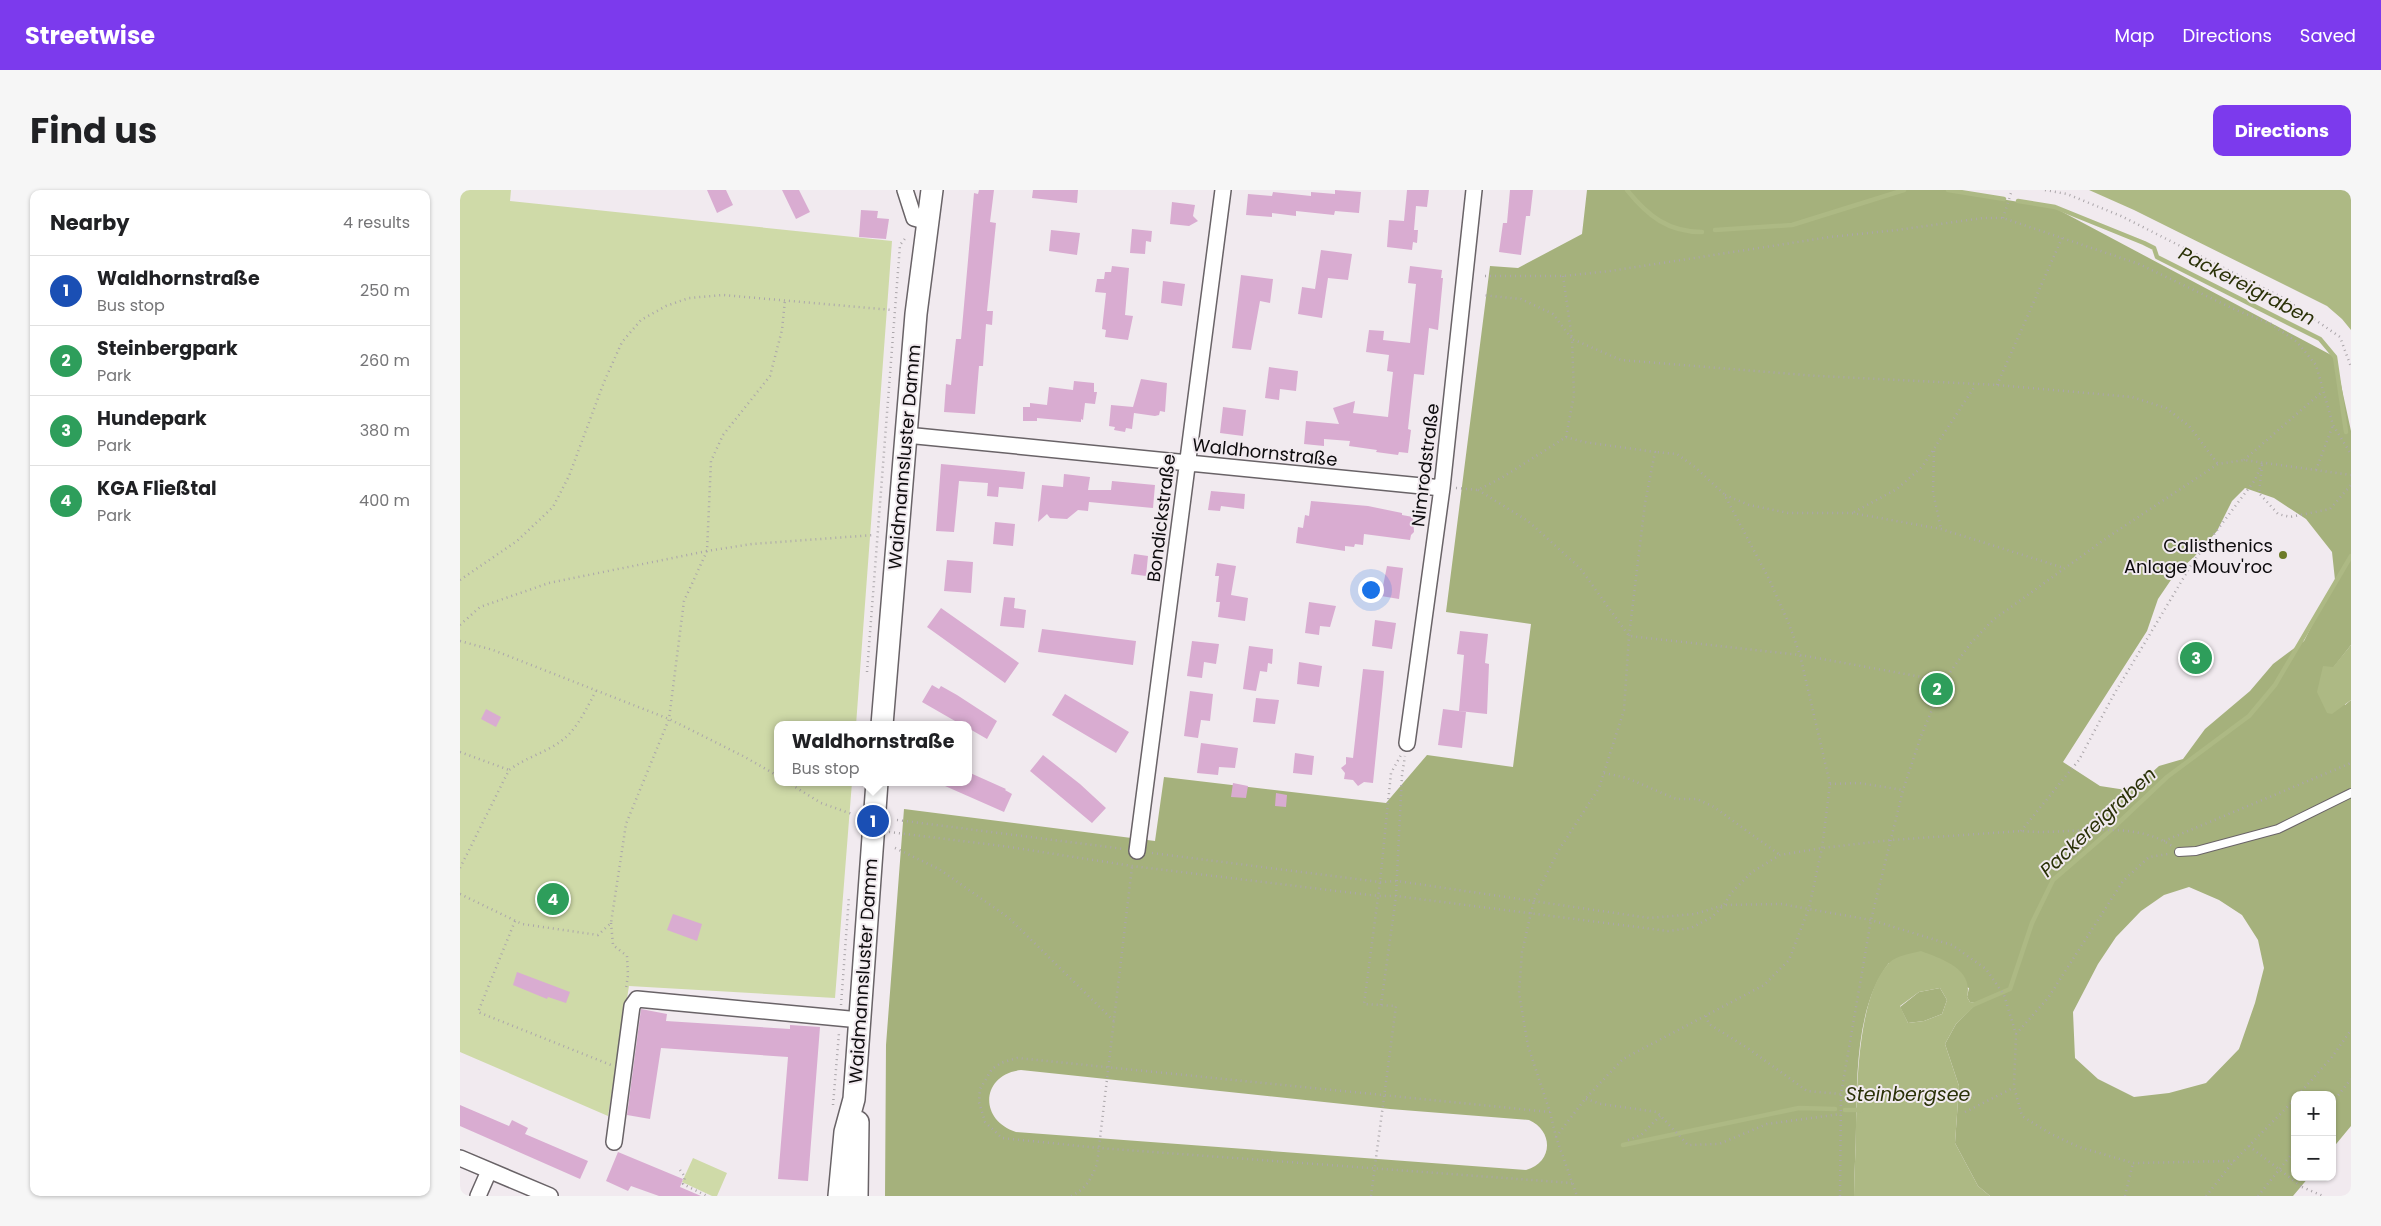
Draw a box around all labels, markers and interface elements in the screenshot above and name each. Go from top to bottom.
text: Streetwise [25,19,155,52]
text: Map [2115,23,2154,48]
text: Directions [2182,23,2272,48]
text: Saved [2300,23,2356,48]
button: Directions [2213,105,2351,156]
text: Find us [30,106,157,155]
text: Nearby [50,208,130,237]
text: 4 results [343,211,410,234]
water label: Packereigraben [2174,240,2320,332]
text: Waldhornstraße [97,265,260,292]
text: 1 [63,279,69,302]
text: 250 m [360,279,410,302]
text: Bus stop [97,294,165,317]
text: Steinbergpark [97,335,238,362]
street label: Waidmannsluster Damm [882,343,926,571]
text: 2 [61,349,71,372]
text: 260 m [360,349,410,372]
text: Park [97,364,131,387]
street label: Nimrodstraße [1405,402,1445,528]
text: Hundepark [97,405,207,432]
text: 3 [61,419,71,442]
text: 380 m [360,419,410,442]
street label: Waldhornstraße [1191,432,1339,472]
text: Park [97,434,131,457]
street label: Bondickstraße [1141,452,1181,584]
text: KGA Fließtal [97,475,217,502]
text: 4 [61,489,71,512]
text: 400 m [359,489,410,512]
text: Park [97,504,131,527]
place label: Calisthenics Anlage Mouv'roc [2124,533,2273,579]
marker: Calisthenics Anlage Mouv'roc [2277,549,2289,561]
your location [1358,577,1384,603]
pin: 3 [2180,639,2212,677]
pin: 2 [1921,670,1953,708]
popup [774,721,972,786]
text: Waldhornstraße [792,728,954,755]
text: Bus stop [792,757,860,780]
water label: Packereigraben [2034,761,2162,883]
pin: 1 [857,802,889,840]
street label: Waidmannsluster Damm [843,857,883,1085]
pin: 4 [537,880,569,918]
water label: Steinbergsee [1846,1081,1971,1108]
map controls [2291,1091,2336,1181]
button: + [2291,1091,2336,1136]
button: − [2291,1136,2336,1181]

